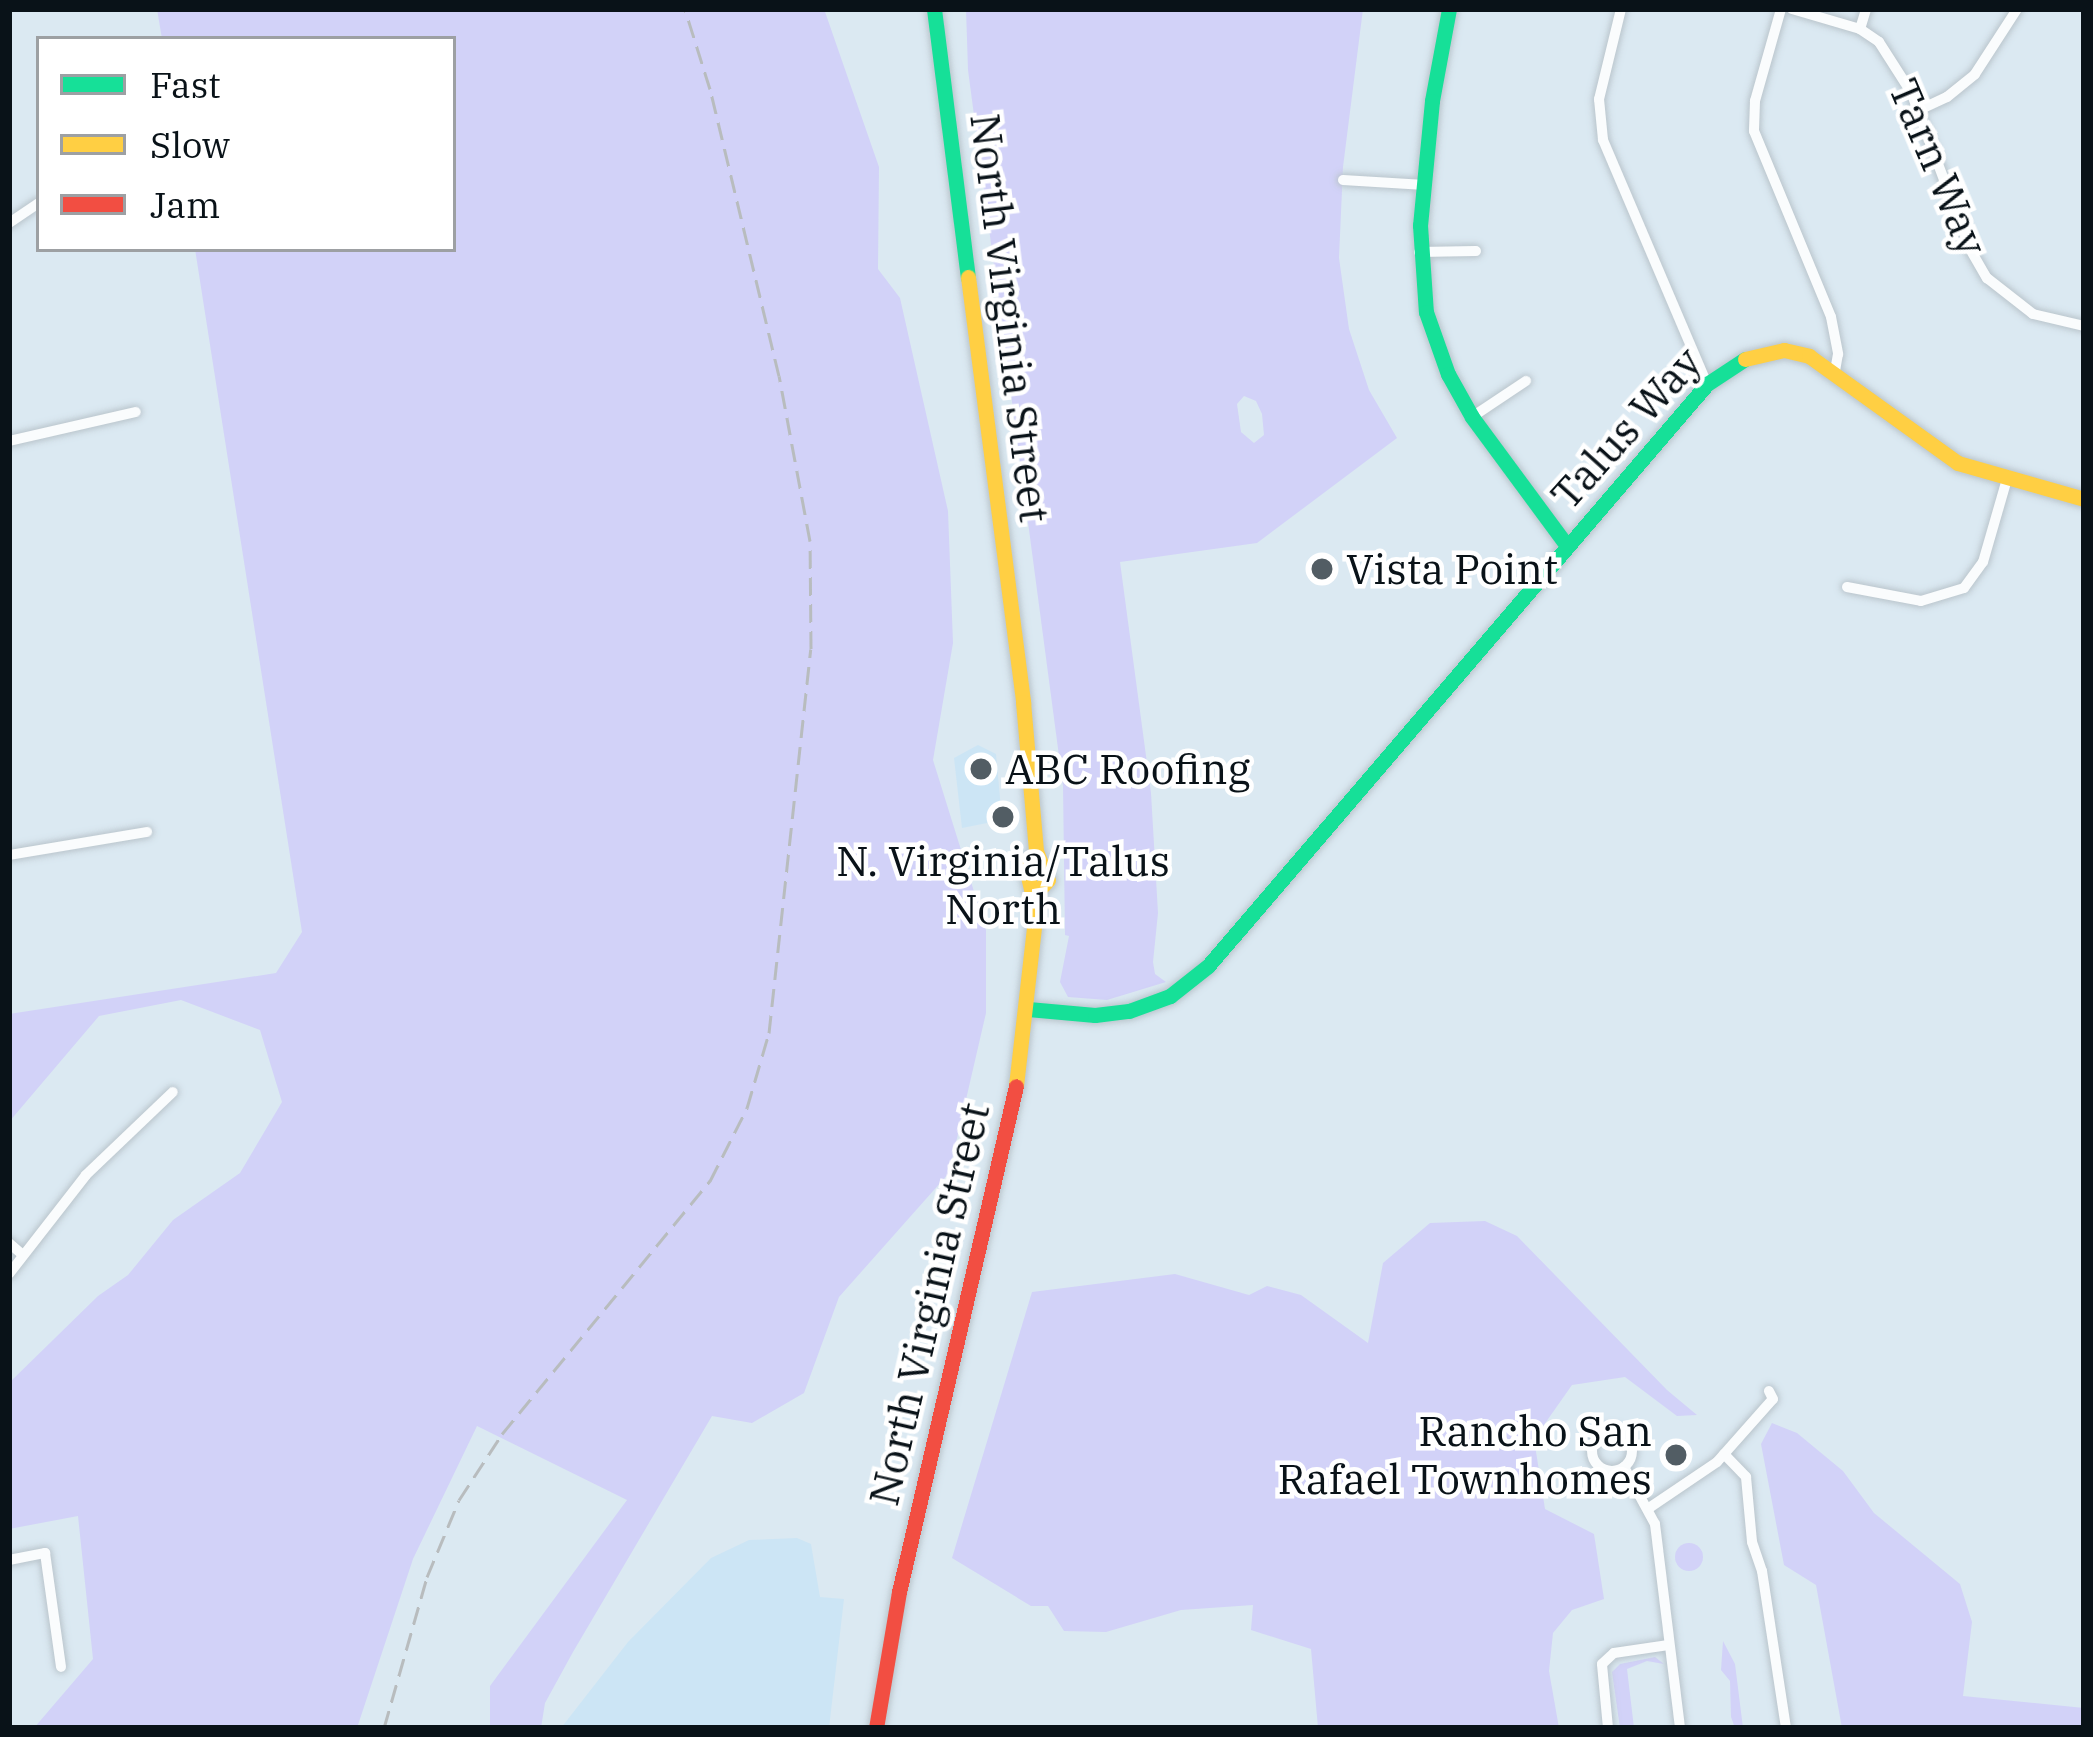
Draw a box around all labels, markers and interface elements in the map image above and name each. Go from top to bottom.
legend [36,36,456,252]
text: Fast [150,61,221,108]
street label: Tarn Way [1878,71,1998,263]
street label: North Virginia Street [960,111,1060,525]
text: Slow [150,121,230,168]
text: Jam [150,181,220,228]
street label: Talus Way [1540,337,1712,519]
place label: Vista Point [1346,544,1558,594]
marker: Vista Point [1309,556,1335,582]
place label: ABC Roofing [1005,744,1250,794]
marker: ABC Roofing [968,756,994,782]
marker: N. Virginia/Talus North [990,804,1016,830]
place label: N. Virginia/Talus North [836,836,1170,934]
street label: North Virginia Street [858,1098,1000,1510]
place label: Rancho San Rafael Townhomes [1278,1406,1652,1504]
marker: Rancho San Rafael Townhomes [1663,1442,1689,1468]

